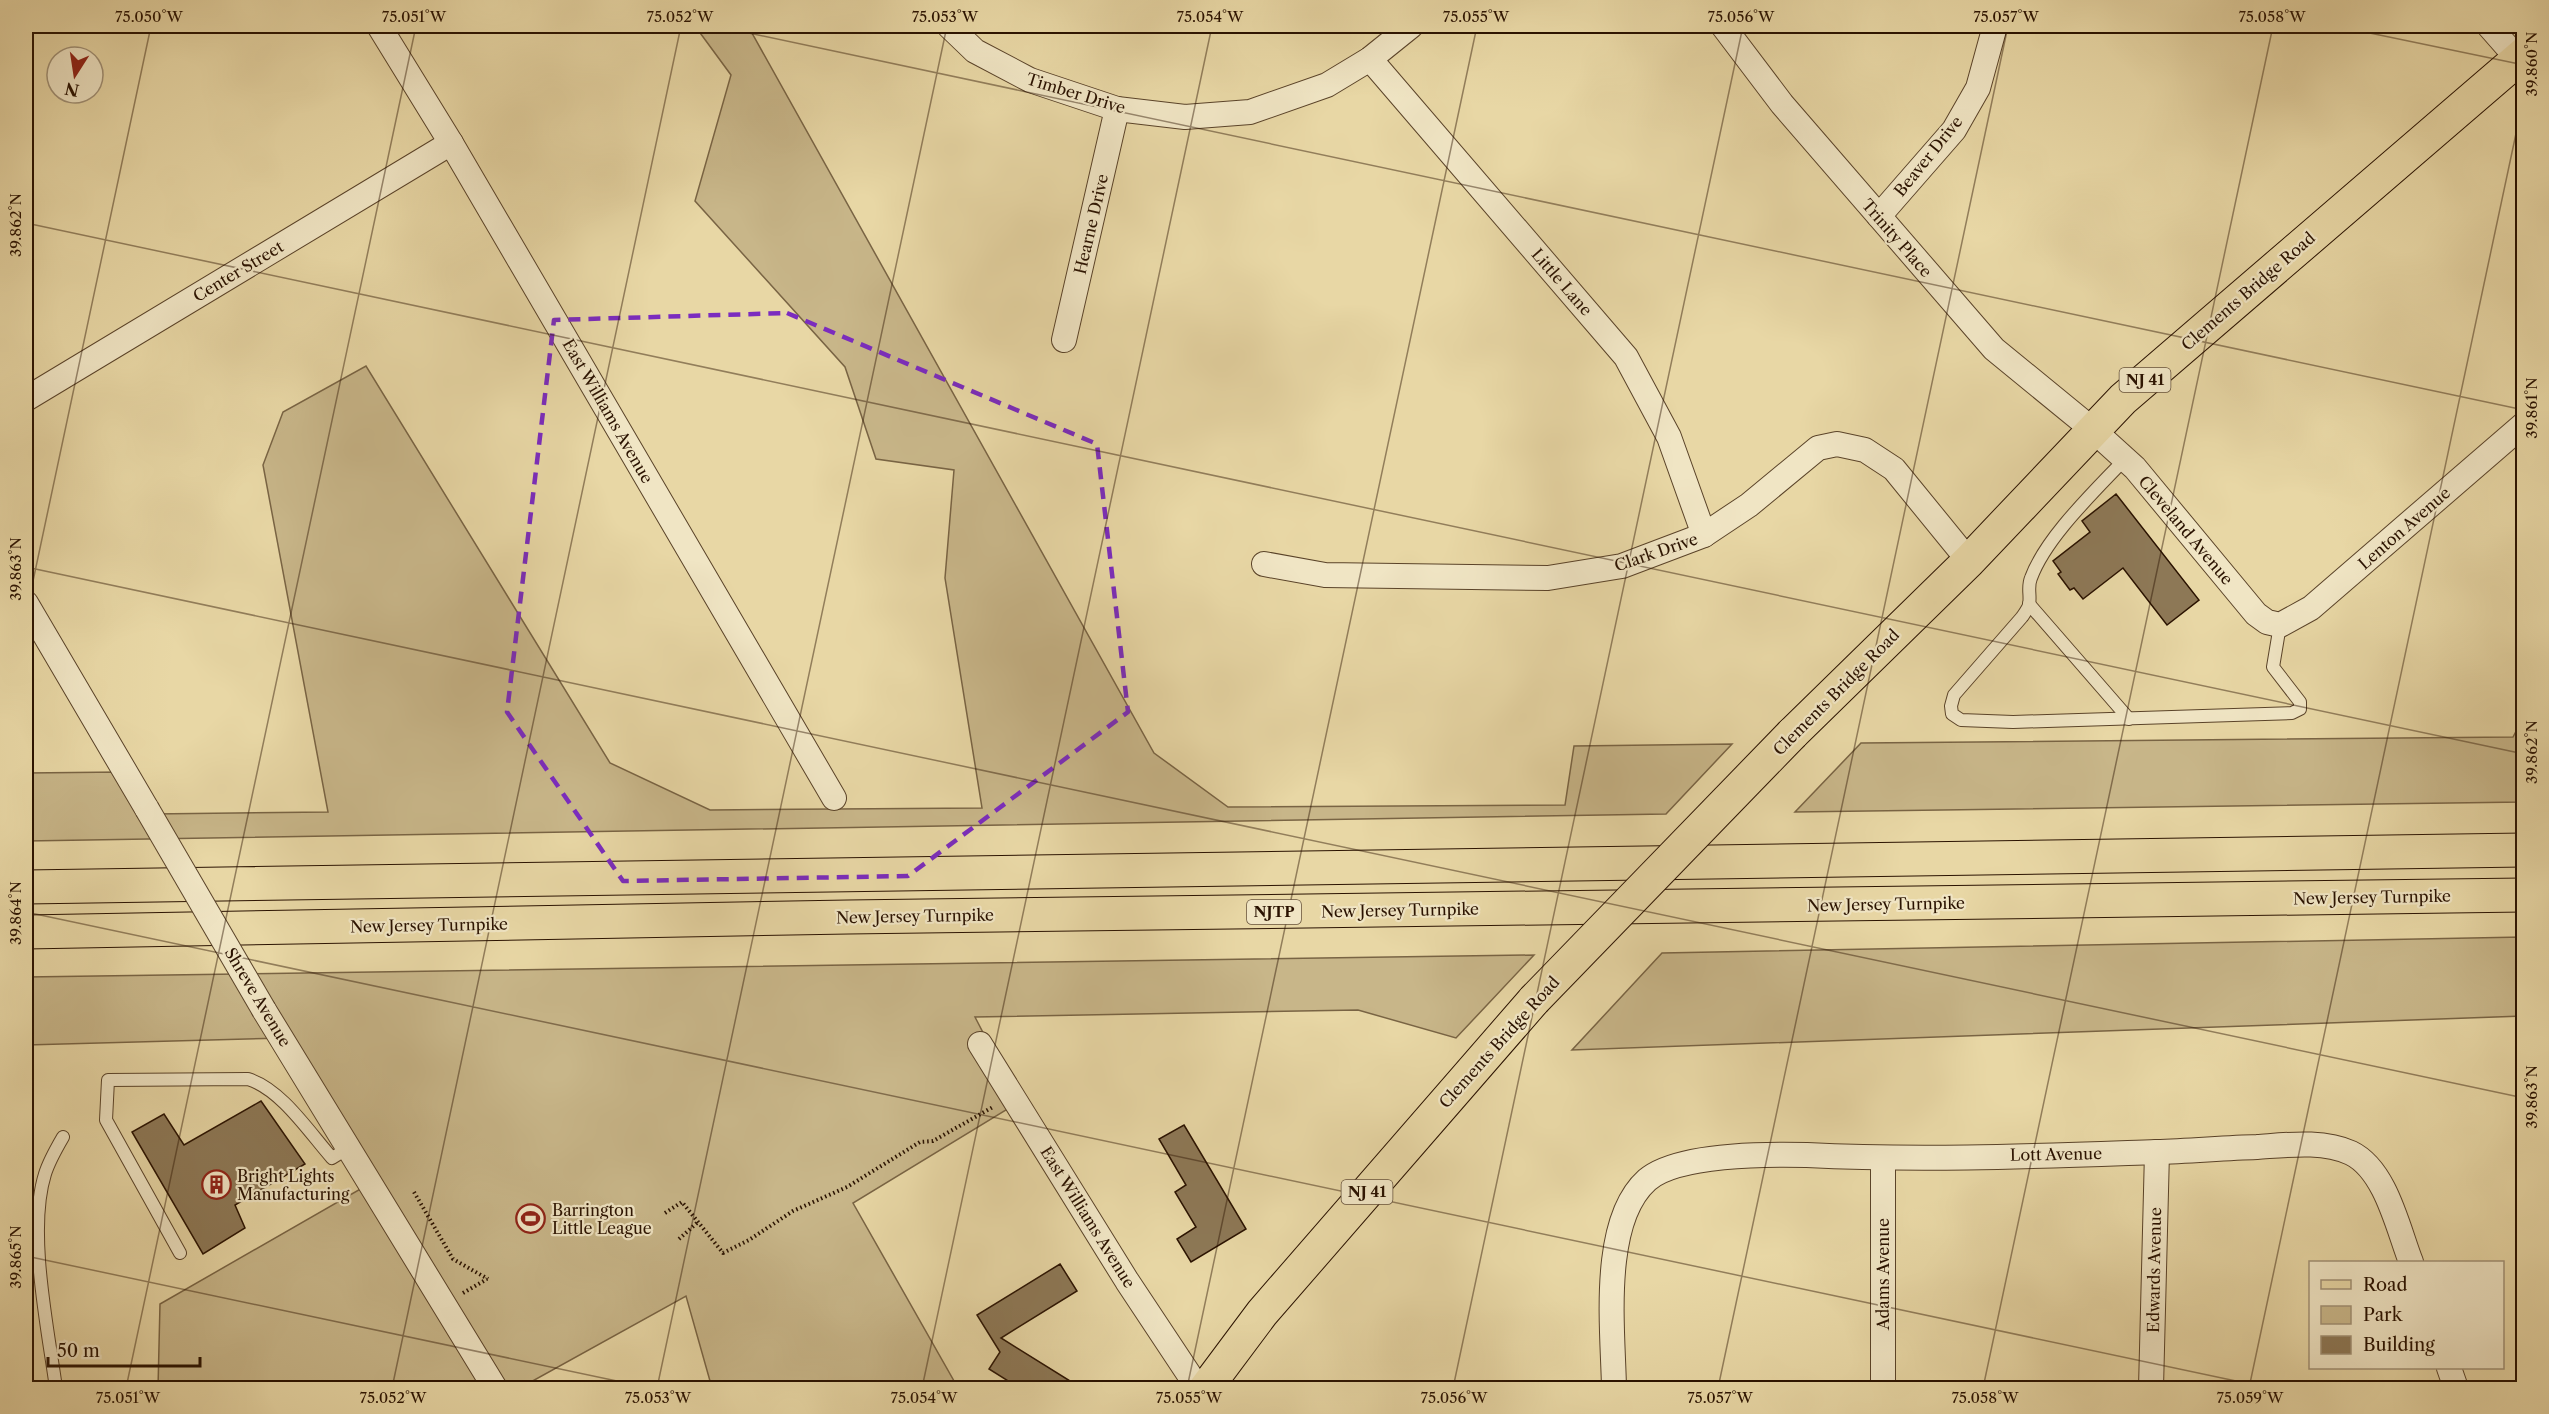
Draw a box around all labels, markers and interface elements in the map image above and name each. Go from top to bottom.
text: 75.050°W [115,7,183,26]
text: 75.051°W [382,7,447,26]
text: 75.052°W [647,7,714,26]
text: 75.053°W [912,7,979,26]
text: 75.054°W [1177,7,1244,26]
text: 75.055°W [1443,7,1510,26]
text: 75.056°W [1708,7,1775,26]
text: 75.057°W [1973,7,2039,26]
text: 75.058°W [2238,7,2306,26]
text: 39.860°N [2522,32,2541,96]
north arrow [45,45,105,105]
street label: Timber Drive [1024,68,1128,118]
text: N [63,78,81,101]
street label: Beaver Drive [1890,112,1967,200]
street label: Hearne Drive [1070,172,1112,276]
text: 39.862°N [6,193,25,257]
street label: Trinity Place [1858,195,1936,281]
street label: Clements Bridge Road [2177,227,2319,354]
street label: Center Street [189,236,287,306]
street label: Little Lane [1527,244,1597,320]
street label: East Williams Avenue [559,335,657,487]
road number: NJ 41 [2120,368,2170,392]
text: 39.861°N [2522,377,2541,439]
street label: Cleveland Avenue [2135,471,2238,589]
street label: Lenton Avenue [2354,483,2454,573]
street label: Clark Drive [1612,528,1700,576]
text: 39.863°N [6,537,25,601]
street label: Clements Bridge Road [1769,624,1904,759]
text: 39.862°N [2522,720,2541,784]
text: 39.864°N [6,881,25,945]
street label: New Jersey Turnpike [2293,886,2451,908]
street label: New Jersey Turnpike [1807,893,1965,915]
street label: New Jersey Turnpike [1321,899,1479,921]
road number: NJTP [1247,900,1301,924]
street label: New Jersey Turnpike [836,905,994,927]
street label: New Jersey Turnpike [350,914,508,936]
street label: Shreve Avenue [220,944,296,1050]
street label: Clements Bridge Road [1435,972,1564,1112]
text: 39.863°N [2522,1065,2541,1129]
street label: East Williams Avenue [1036,1142,1140,1292]
street label: Lott Avenue [2010,1143,2102,1165]
place label: Bright Lights Manufacturing [237,1166,350,1204]
building icon: Bright Lights Manufacturing [200,1169,232,1201]
road number: NJ 41 [1342,1180,1392,1204]
place label: Barrington Little League [552,1200,652,1238]
sports icon: Barrington Little League [515,1203,547,1235]
street label: Edwards Avenue [2143,1207,2165,1333]
street label: Adams Avenue [1873,1218,1893,1331]
text: 39.865°N [6,1225,25,1289]
legend [2309,1261,2504,1369]
text: Road [2363,1274,2408,1296]
text: Park [2363,1304,2404,1326]
scale bar [48,1330,200,1368]
text: Building [2363,1334,2435,1356]
text: 50 m [57,1340,100,1362]
text: 75.051°W [96,1388,161,1407]
text: 75.052°W [360,1388,427,1407]
text: 75.053°W [625,1388,692,1407]
text: 75.054°W [891,1388,958,1407]
text: 75.055°W [1156,1388,1223,1407]
text: 75.056°W [1421,1388,1488,1407]
text: 75.057°W [1687,1388,1753,1407]
text: 75.058°W [1951,1388,2019,1407]
text: 75.059°W [2216,1388,2284,1407]

